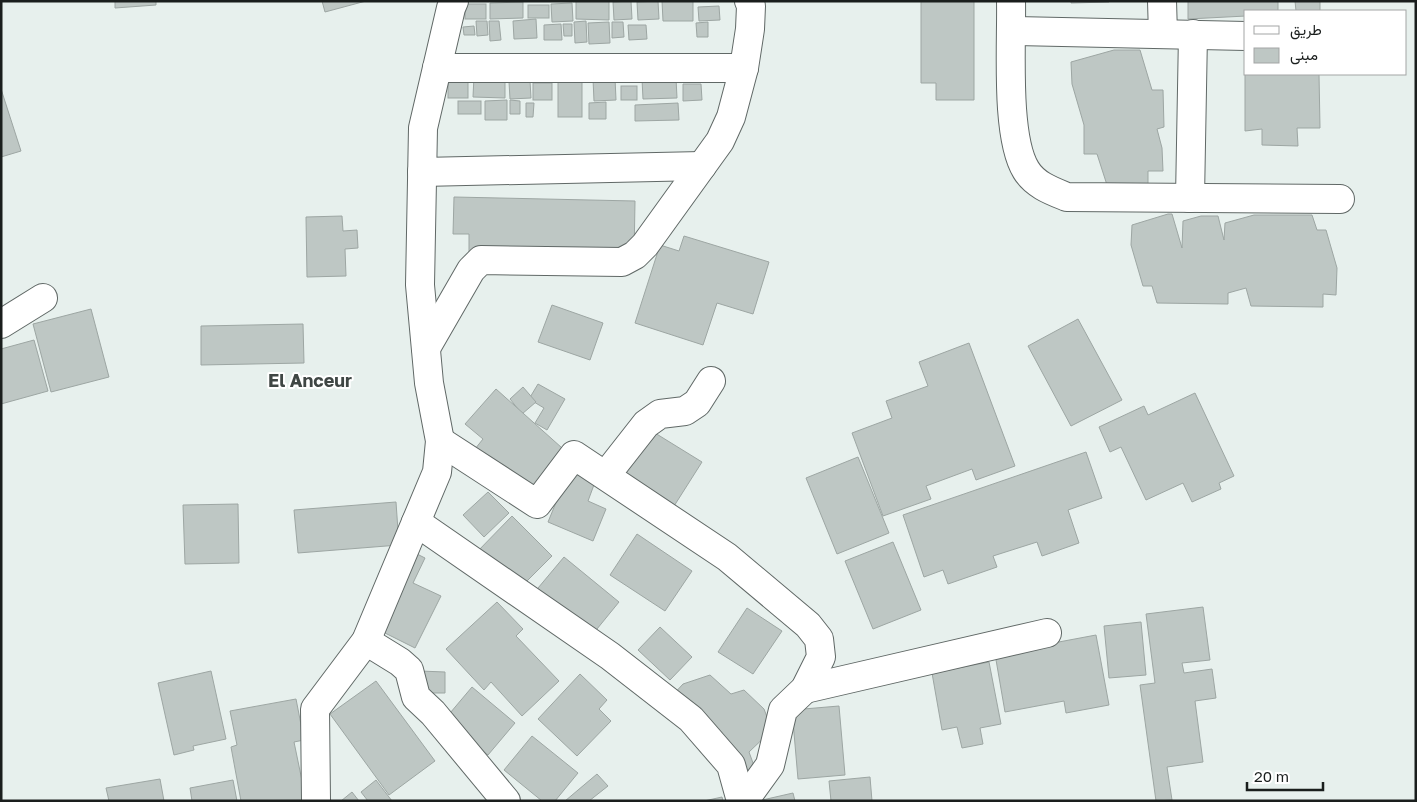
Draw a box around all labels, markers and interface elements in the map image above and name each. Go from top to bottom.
legend [1244,10,1407,75]
text: طريق [1290,20,1322,40]
text: مبنى [1290,45,1318,65]
district label: El Anceur [268,369,352,391]
scale bar [1247,760,1323,792]
text: 20 m [1254,767,1289,785]

